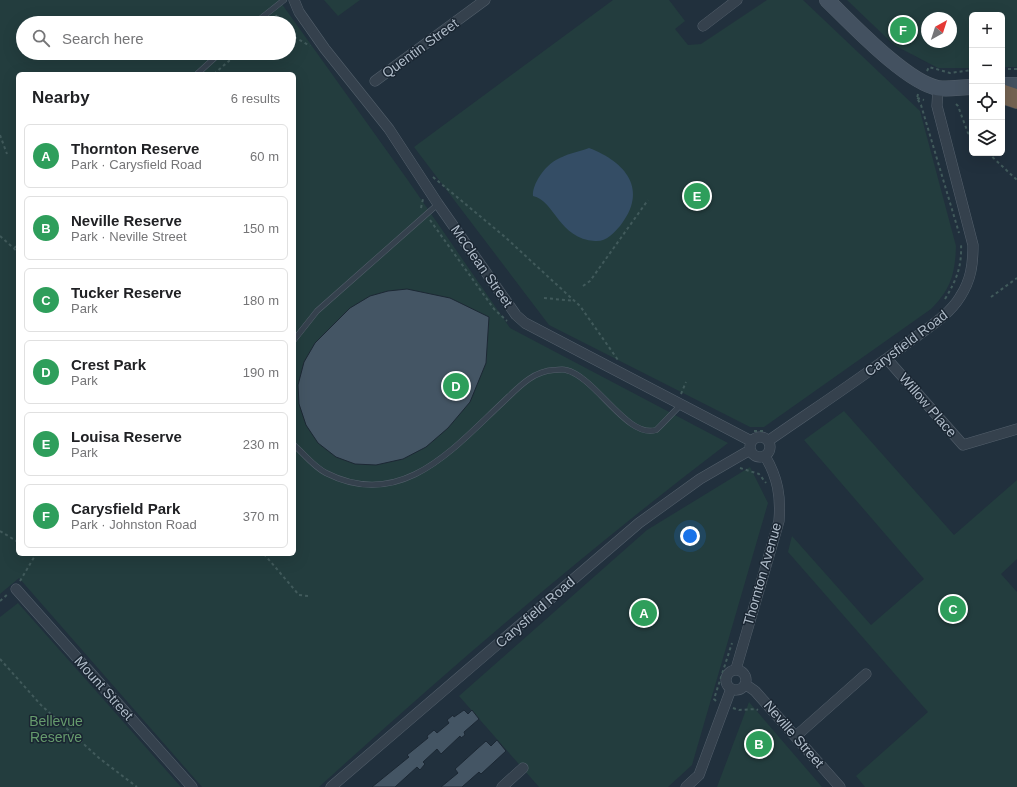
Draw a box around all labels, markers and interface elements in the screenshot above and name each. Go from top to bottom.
north arrow [921,12,957,48]
map controls [969,12,1005,156]
button: + [969,12,1005,48]
street label: Quentin Street [379,15,461,81]
pin: F [890,15,916,45]
search box [16,16,296,60]
icon: search [30,27,52,49]
text: Search here [62,30,144,47]
button: − [969,48,1005,84]
button: locate [969,84,1005,120]
text: Nearby [32,88,90,107]
text: 6 results [231,91,280,106]
button: layers [969,120,1005,156]
text: Thornton Reserve [71,140,199,157]
text: A [41,149,51,164]
text: 60 m [250,149,279,164]
text: Park · Carysfield Road [71,157,202,172]
pin: E [684,181,710,211]
text: Neville Reserve [71,212,182,229]
text: B [41,221,51,236]
text: 150 m [243,221,279,236]
street label: McClean Street [448,222,516,310]
text: Park · Neville Street [71,229,187,244]
text: Tucker Reserve [71,284,182,301]
text: C [41,293,51,308]
text: 180 m [243,293,279,308]
text: Park [71,301,98,316]
street label: Carysfield Road [861,307,951,379]
text: Crest Park [71,356,146,373]
text: D [41,365,51,380]
text: 190 m [243,365,279,380]
street label: Willow Place [896,370,960,440]
pin: D [443,371,469,401]
text: Park [71,373,98,388]
text: Louisa Reserve [71,428,182,445]
text: E [42,437,50,452]
text: 230 m [243,437,279,452]
text: Park [71,445,98,460]
text: Carysfield Park [71,500,180,517]
text: F [42,509,50,524]
text: 370 m [243,509,279,524]
text: Park · Johnston Road [71,517,197,532]
street label: Thornton Avenue [740,520,784,627]
your location [680,526,700,546]
street label: Carysfield Road [492,573,578,651]
pin: C [940,594,966,624]
pin: A [631,598,657,628]
street label: Mount Street [71,653,137,723]
street label: Neville Street [761,697,827,771]
park label: Bellevue Reserve [29,713,83,745]
pin: B [746,729,772,759]

